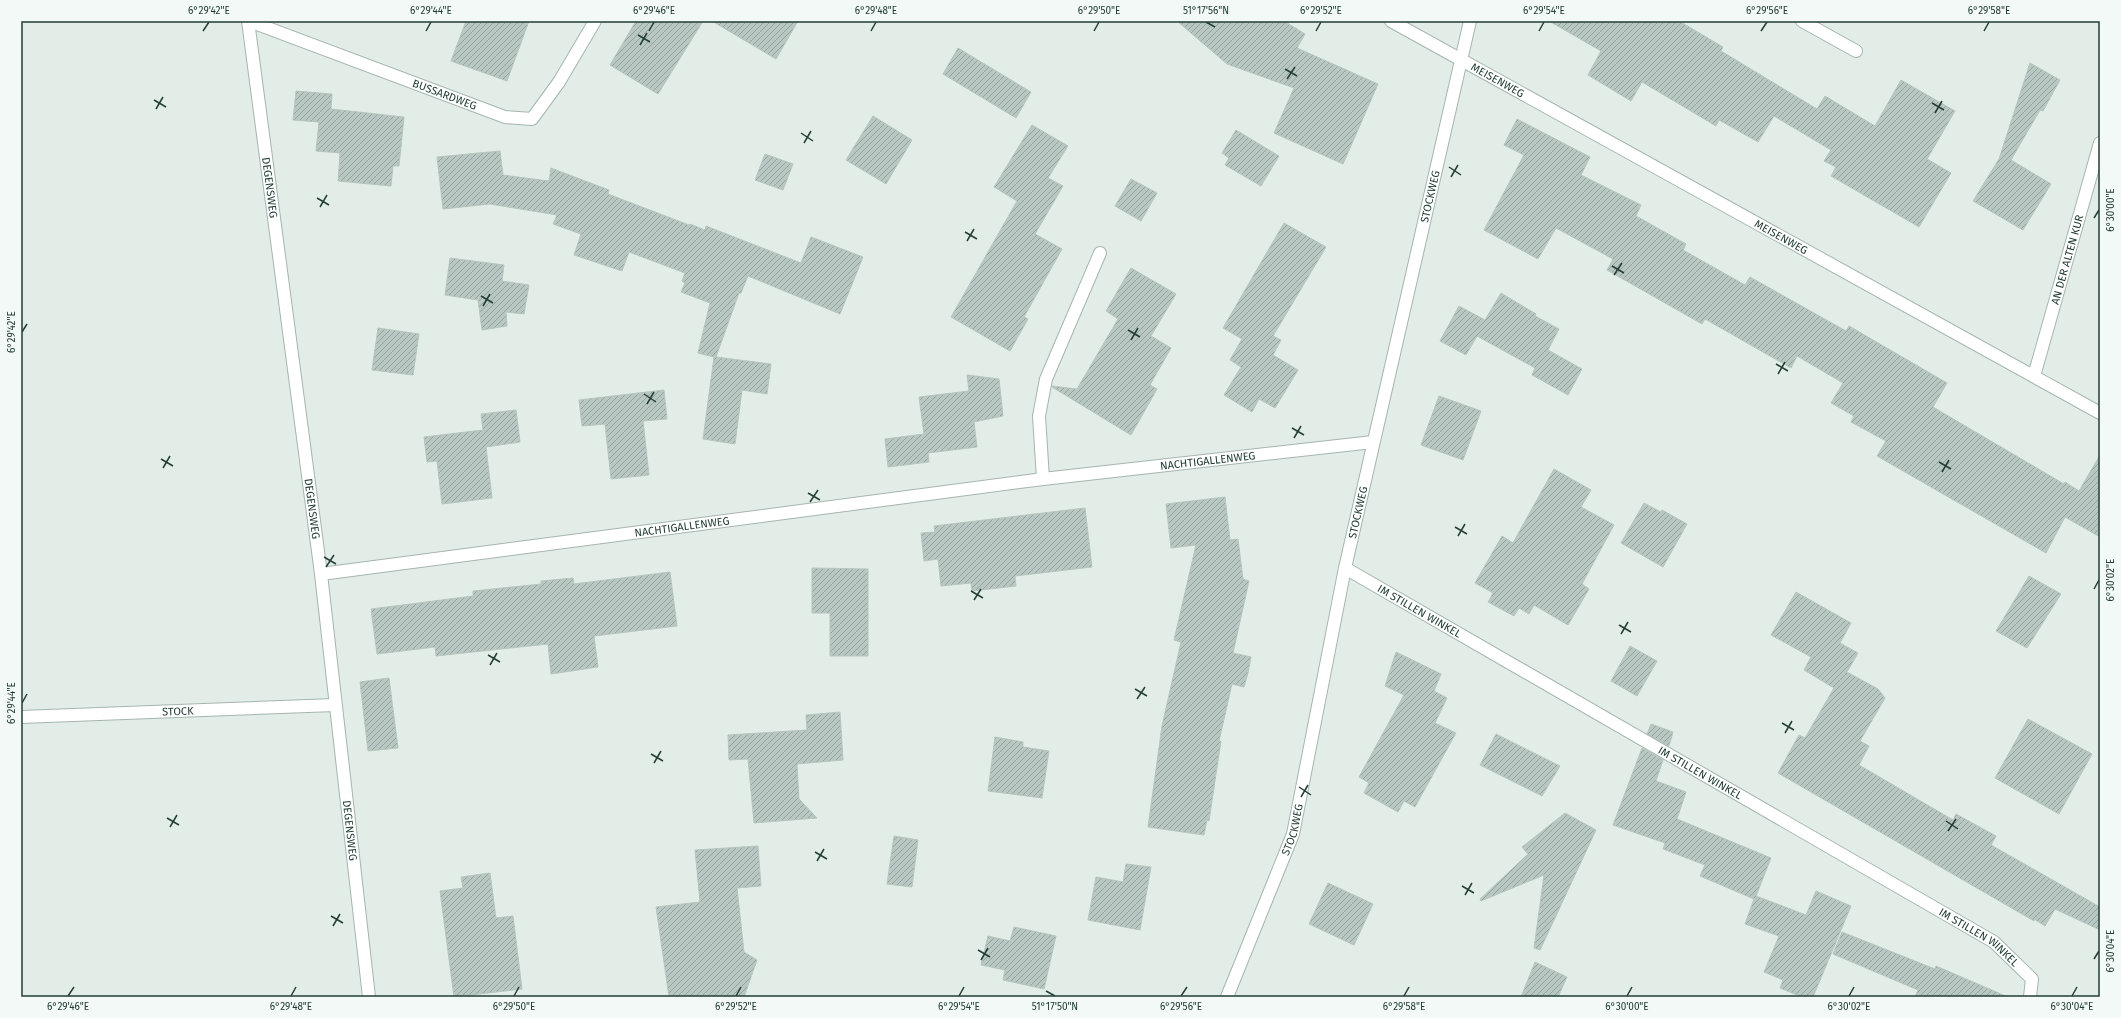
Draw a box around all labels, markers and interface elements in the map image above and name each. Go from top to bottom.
text: 6°29'42"E [188,5,230,17]
text: 6°29'44"E [410,5,452,17]
text: 6°29'46"E [633,5,675,17]
text: 6°29'48"E [855,5,897,17]
text: 6°29'50"E [1078,5,1120,17]
text: 51°17'56"N [1183,5,1229,17]
text: 6°29'52"E [1300,5,1342,17]
text: 6°29'54"E [1523,5,1565,17]
text: 6°29'56"E [1746,5,1788,17]
text: 6°29'58"E [1968,5,2010,17]
street label: MEISENWEG [1469,61,1526,100]
street label: BUSSARDWEG [411,77,479,113]
street label: DEGENSWEG [259,157,280,219]
street label: STOCKWEG [1418,169,1443,224]
text: 6°30'00"E [2105,188,2117,232]
street label: AN DER ALTEN KUR [2049,213,2086,306]
street label: MEISENWEG [1752,217,1810,257]
text: 6°29'42"E [6,311,18,353]
street label: NACHTIGALLENWEG [1159,449,1256,473]
street label: DEGENSWEG [301,478,322,540]
street label: STOCKWEG [1346,485,1370,540]
street label: NACHTIGALLENWEG [634,514,730,540]
text: 6°30'02"E [2105,559,2117,601]
street label: IM STILLEN WINKEL [1375,582,1464,641]
text: 6°29'44"E [6,682,18,724]
street label: STOCK [162,704,194,719]
street label: IM STILLEN WINKEL [1656,744,1745,803]
street label: DEGENSWEG [340,800,360,862]
street label: STOCKWEG [1279,803,1306,857]
street label: IM STILLEN WINKEL [1937,906,2022,970]
text: 6°30'04"E [2105,930,2117,972]
text: 6°29'46"E [47,1001,89,1013]
text: 6°29'48"E [270,1001,312,1013]
text: 6°29'50"E [493,1001,535,1013]
text: 6°29'52"E [715,1001,757,1013]
text: 6°29'54"E [938,1001,980,1013]
text: 51°17'50"N [1032,1001,1078,1013]
text: 6°29'56"E [1160,1001,1202,1013]
text: 6°29'58"E [1383,1001,1425,1013]
text: 6°30'00"E [1605,1001,1649,1013]
text: 6°30'02"E [1828,1001,1870,1013]
text: 6°30'04"E [2051,1001,2093,1013]

